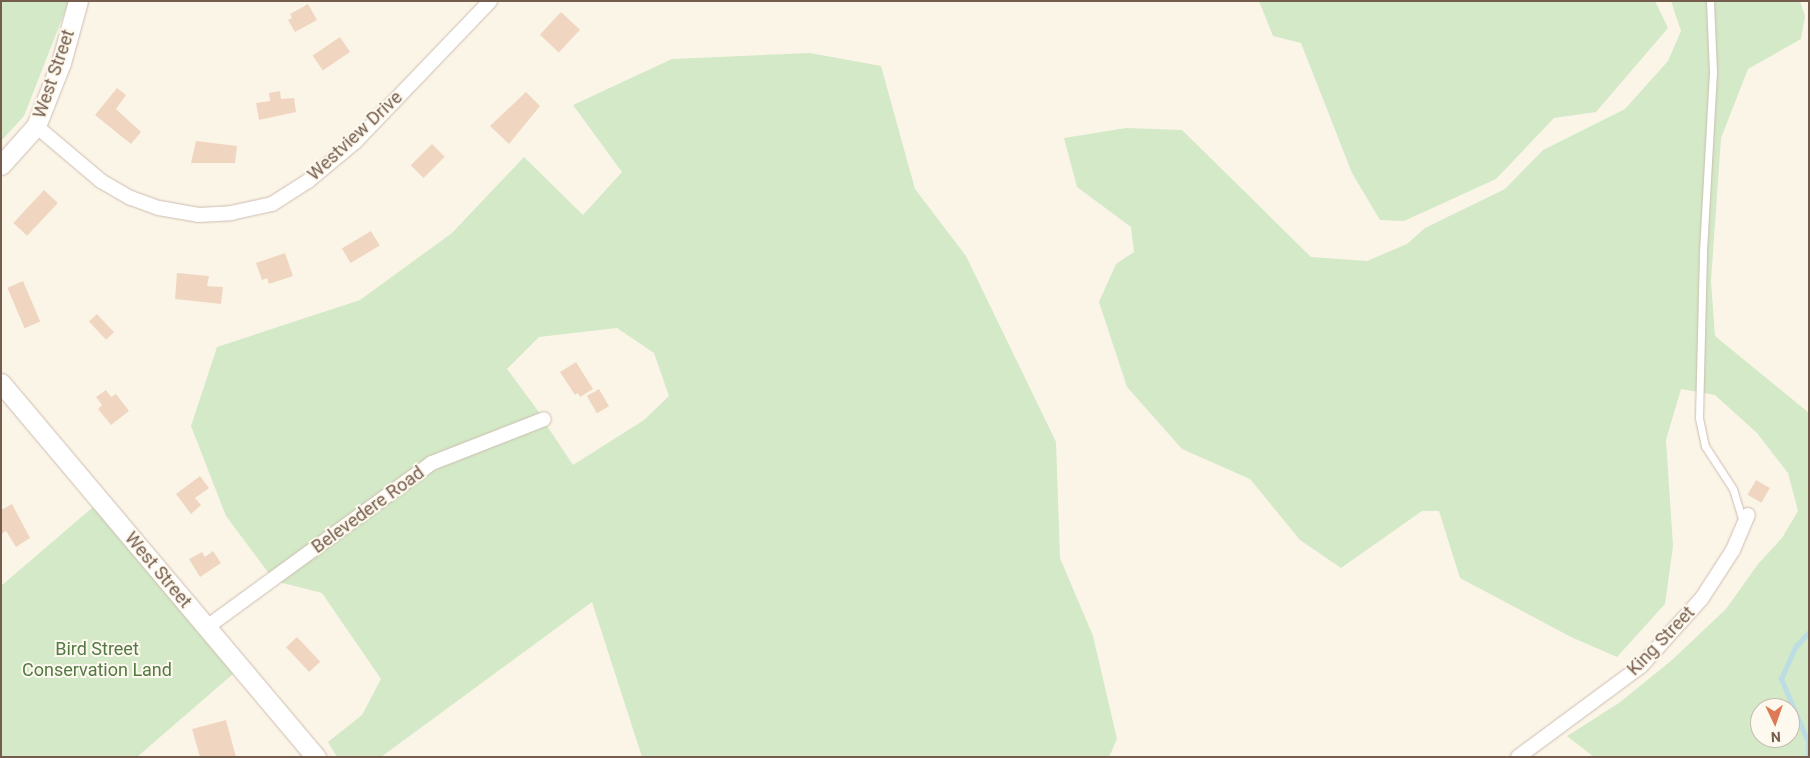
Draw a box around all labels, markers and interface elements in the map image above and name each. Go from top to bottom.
street label: West Street [29,27,79,121]
street label: Westview Drive [303,87,407,185]
street label: Belevedere Road [308,462,428,558]
street label: West Street [120,528,196,612]
street label: King Street [1623,602,1699,680]
park label: Bird Street Conservation Land [22,639,172,682]
north arrow [1750,698,1800,748]
text: N [1770,729,1781,745]

